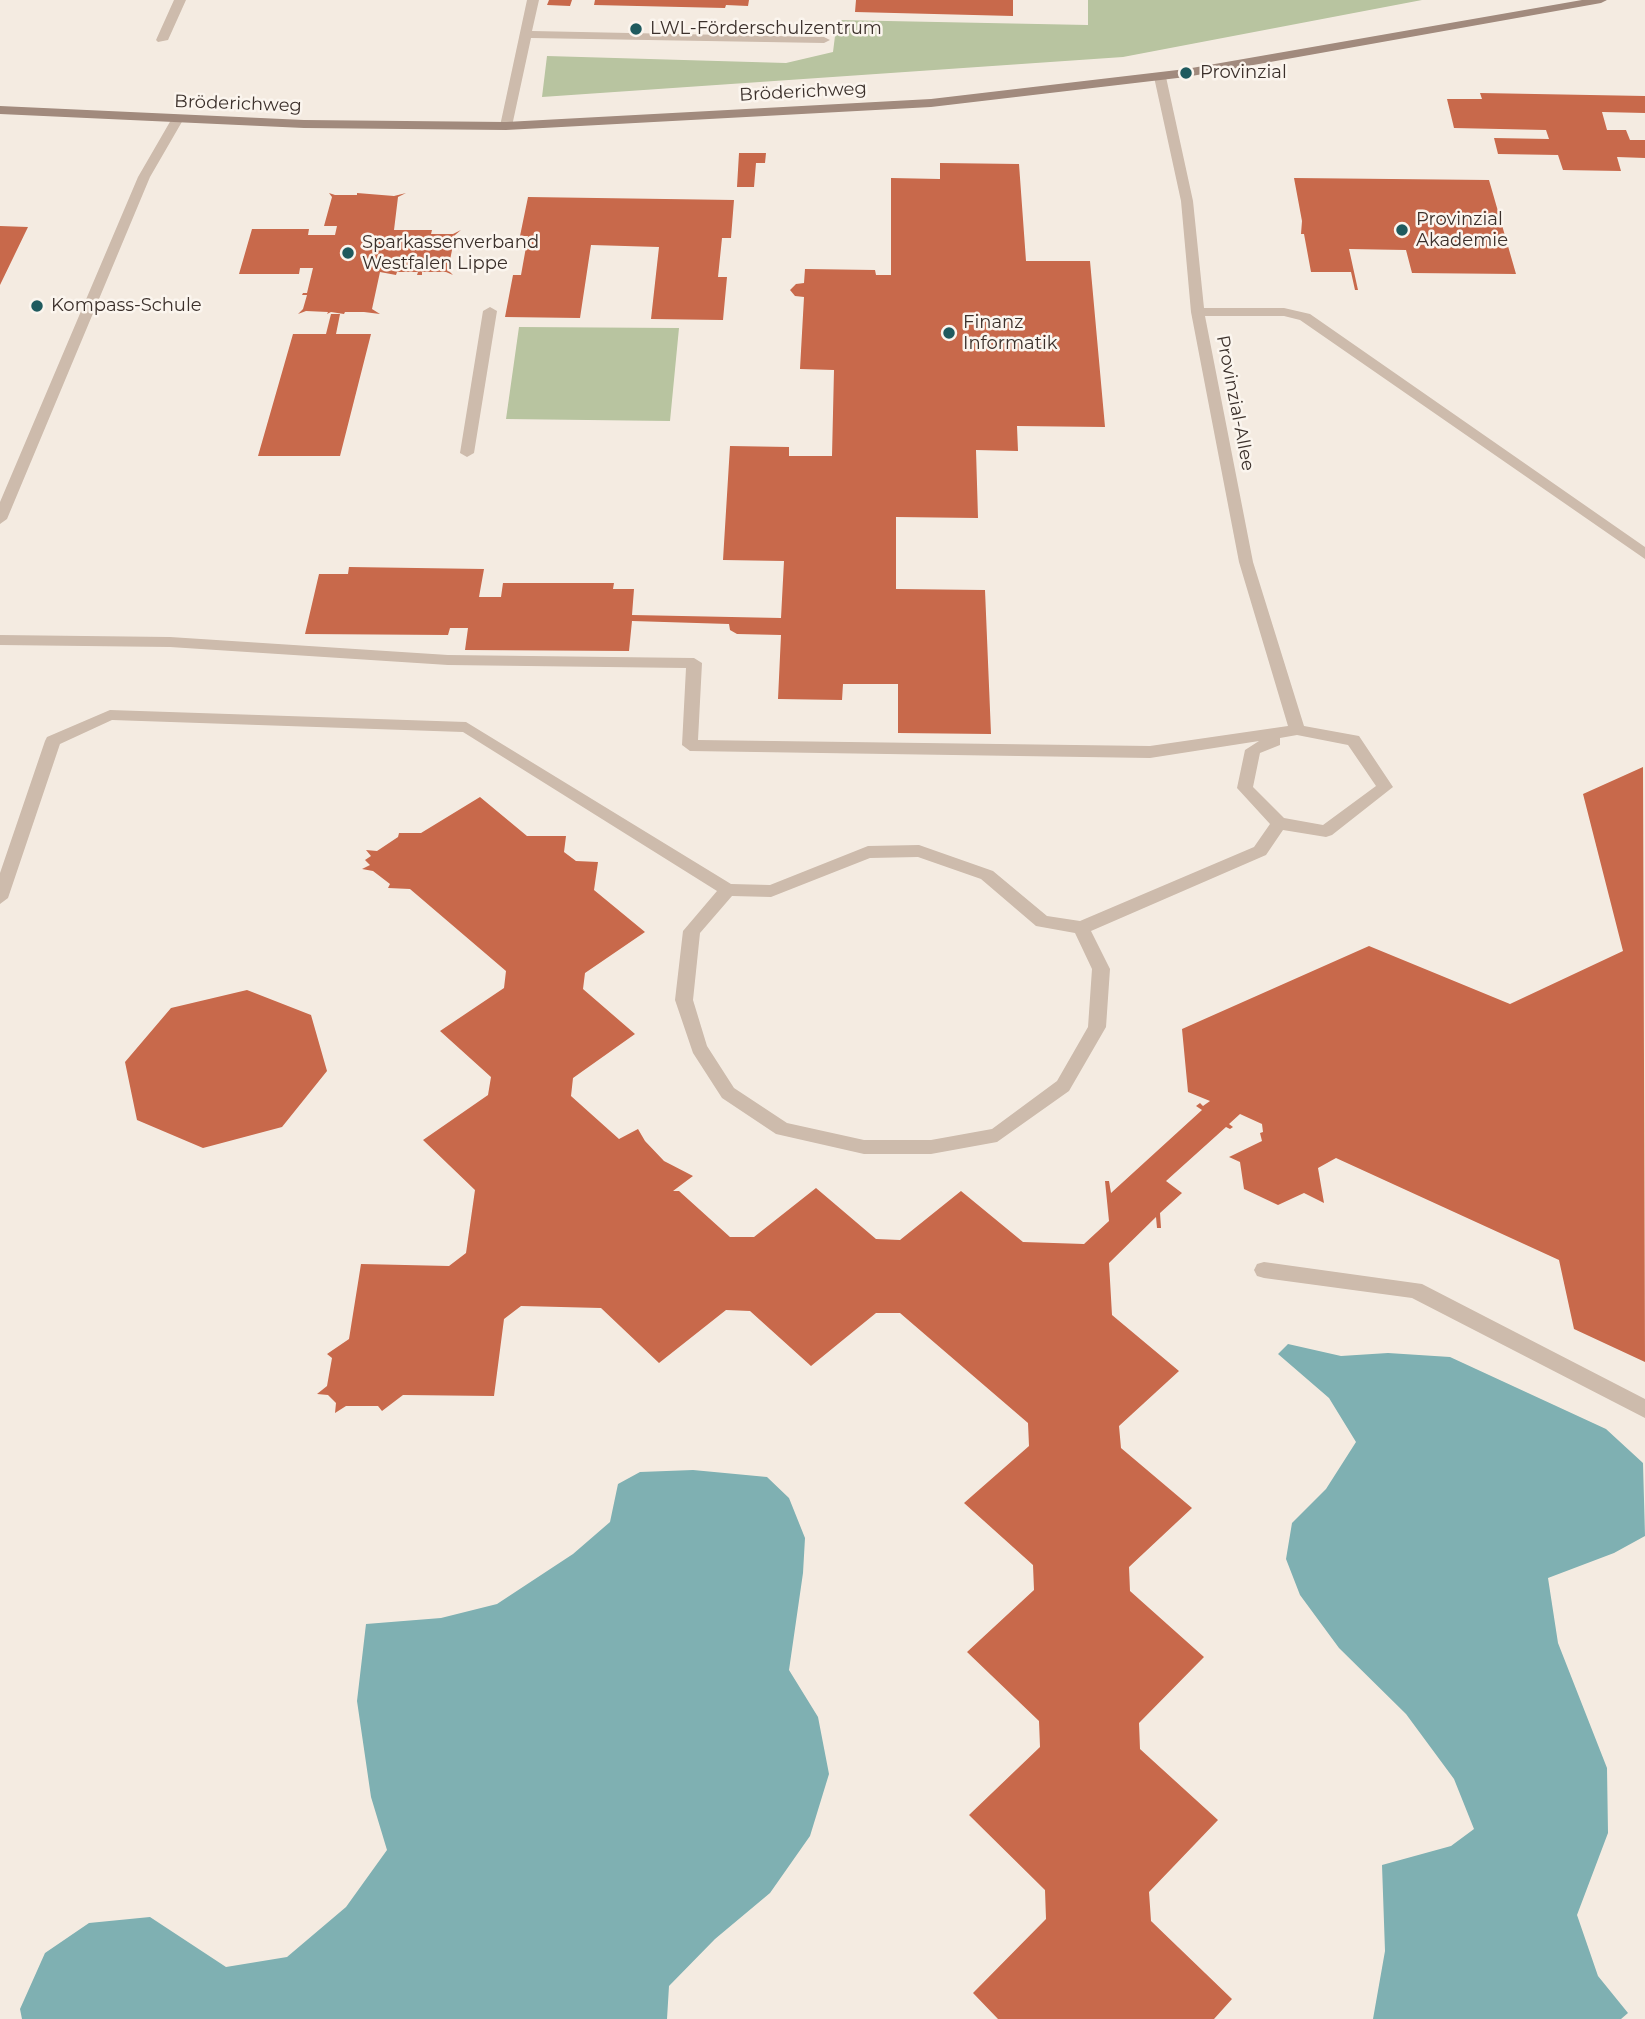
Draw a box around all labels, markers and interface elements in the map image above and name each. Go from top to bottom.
place label: LWL-Förderschulzentrum [650,18,882,40]
marker: LWL-Förderschulzentrum [628,21,644,37]
place label: Provinzial [1200,62,1287,84]
marker: Provinzial [1178,65,1194,81]
street label: Bröderichweg [739,78,867,106]
street label: Bröderichweg [174,91,302,117]
place label: Provinzial Akademie [1416,209,1508,252]
marker: Provinzial Akademie [1394,222,1410,238]
place label: Sparkassenverband Westfalen Lippe [362,232,539,274]
marker: Sparkassenverband Westfalen Lippe [340,245,356,261]
place label: Kompass-Schule [51,295,202,317]
marker: Kompass-Schule [29,298,45,314]
place label: Finanz Informatik [963,312,1058,354]
marker: Finanz Informatik [941,325,957,341]
street label: Provinzial-Allee [1211,333,1259,473]

